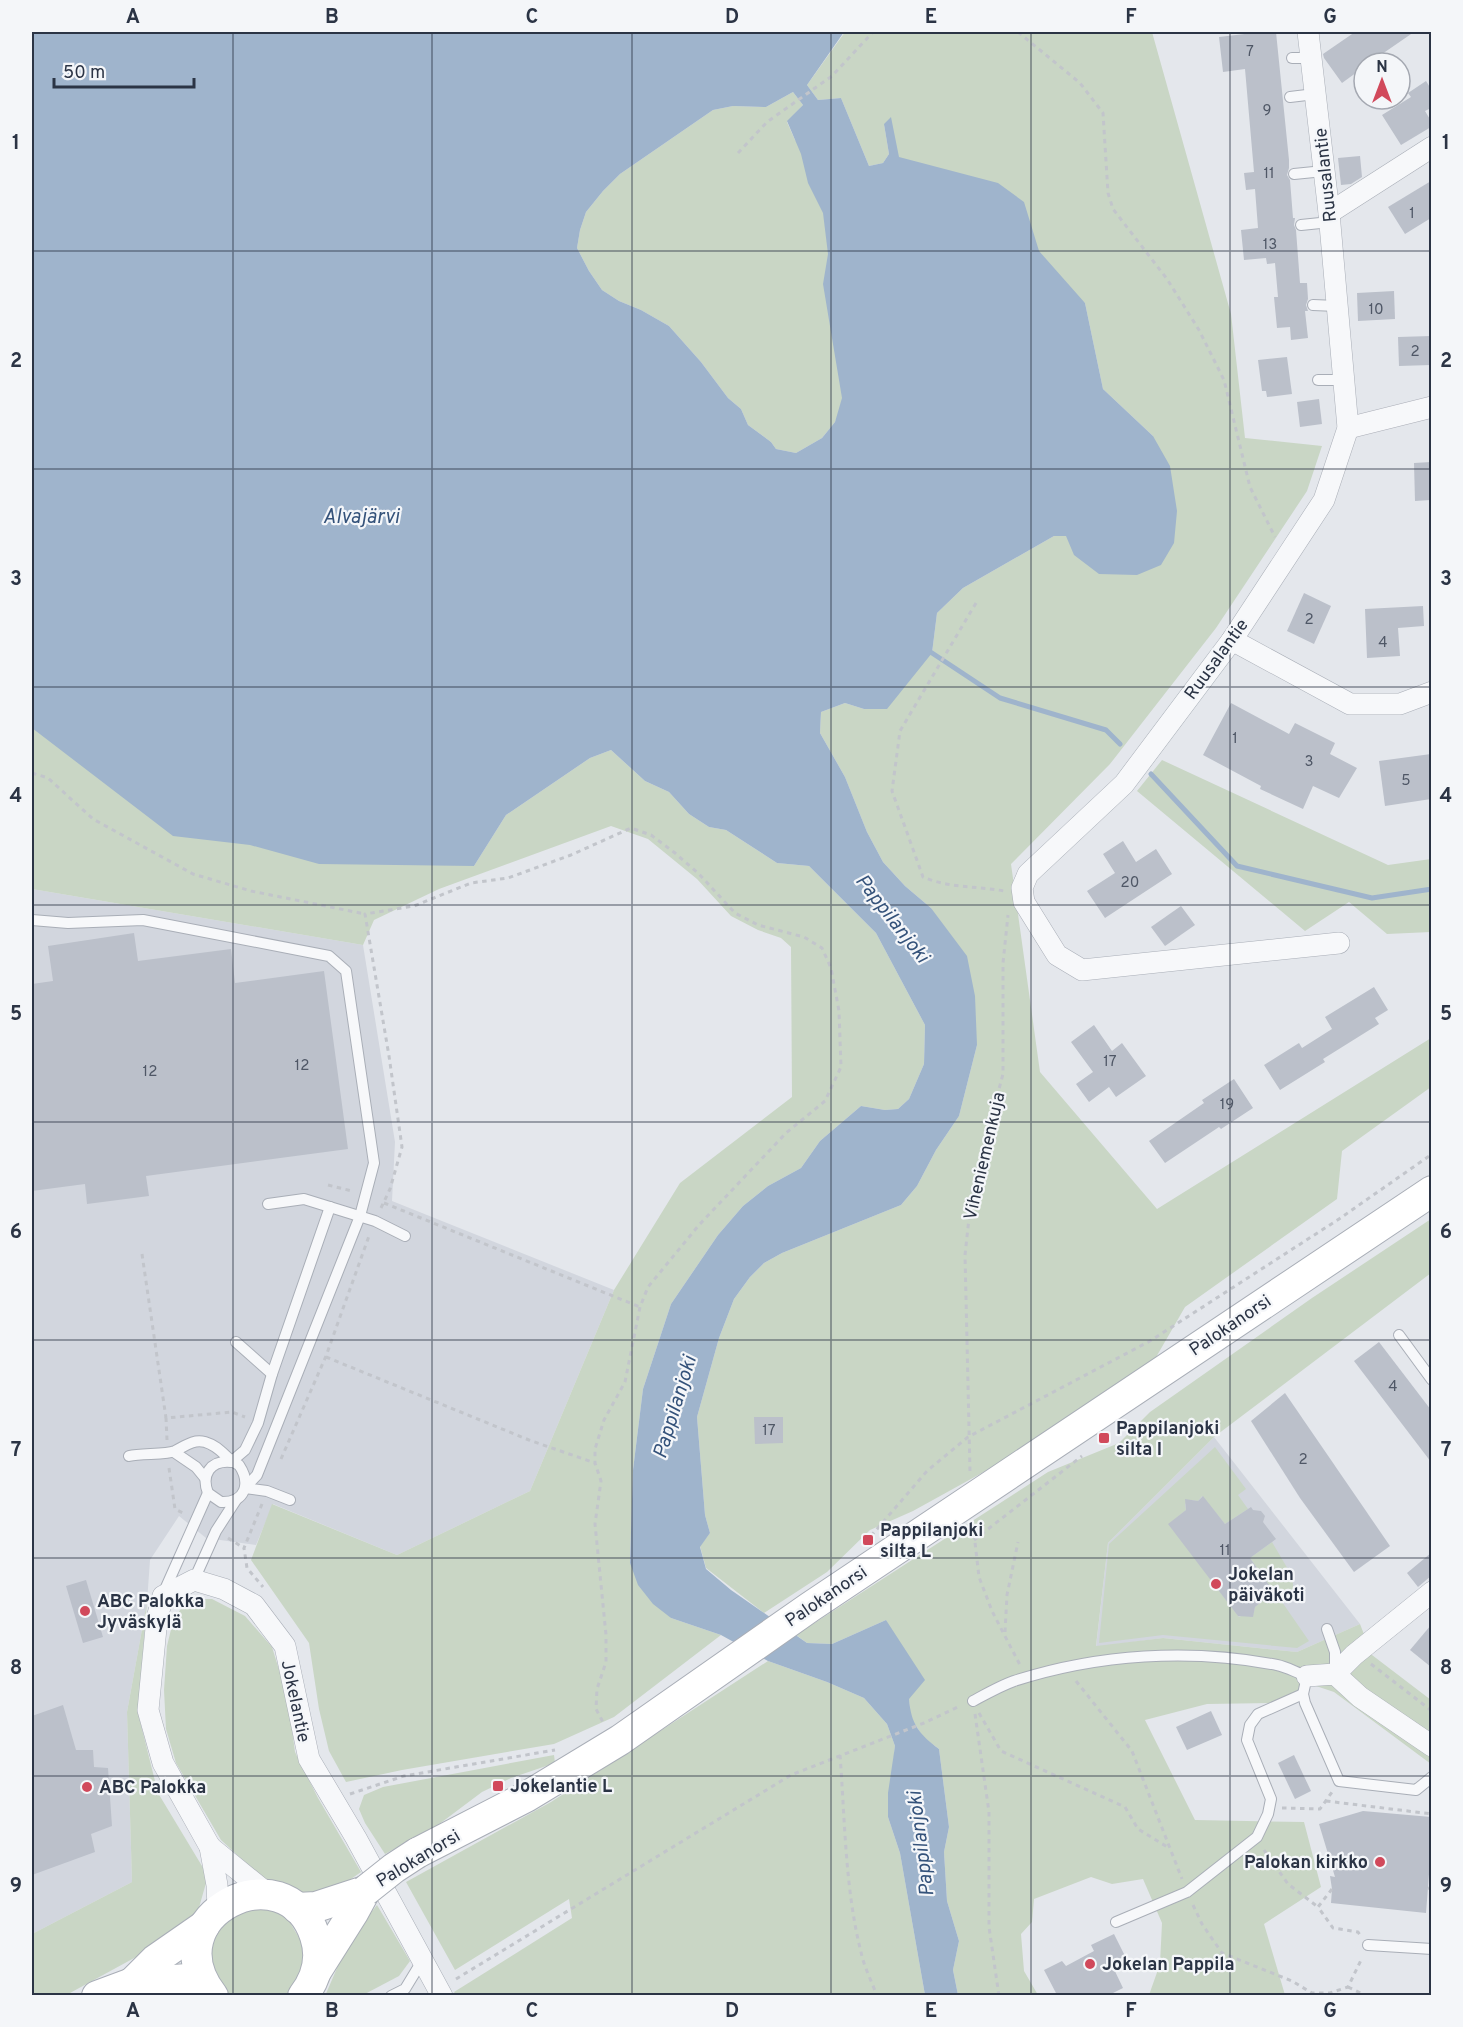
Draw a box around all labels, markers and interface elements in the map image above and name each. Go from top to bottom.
text: A [126,5,140,31]
text: B [325,5,339,31]
text: C [526,5,538,31]
text: D [725,5,739,31]
text: E [925,5,937,31]
text: F [1125,5,1137,31]
text: G [1323,5,1337,31]
house number: 7 [1246,43,1254,62]
scale bar [54,51,194,89]
north arrow [1352,51,1412,111]
text: N [1376,58,1388,78]
text: 50 m [63,62,105,85]
house number: 9 [1263,102,1271,121]
street label: Ruusalantie [1310,127,1343,223]
text: 1 [12,131,20,157]
text: 1 [1442,131,1450,157]
house number: 11 [1263,165,1275,184]
house number: 1 [1409,205,1415,224]
house number: 13 [1263,236,1277,255]
house number: 10 [1368,301,1384,320]
house number: 2 [1410,343,1420,362]
text: 2 [10,349,22,375]
text: 2 [1440,349,1452,375]
water label: Alvajärvi [323,505,400,531]
text: 3 [10,567,22,593]
text: 3 [1440,567,1452,593]
house number: 2 [1304,611,1314,630]
street label: Ruusalantie [1180,615,1254,705]
house number: 4 [1378,634,1388,653]
house number: 1 [1232,730,1238,749]
house number: 3 [1304,753,1314,772]
house number: 5 [1401,772,1411,791]
text: 4 [10,784,22,810]
text: 4 [1440,784,1452,810]
water label: Pappilanjoki [849,869,935,970]
house number: 20 [1121,874,1139,893]
text: 5 [10,1002,22,1028]
text: 5 [1440,1002,1452,1028]
house number: 17 [1103,1053,1117,1072]
house number: 12 [295,1057,309,1076]
house number: 12 [143,1063,157,1082]
street label: Viheniemenkuja [960,1090,1011,1223]
house number: 19 [1220,1096,1234,1115]
text: 6 [10,1220,22,1246]
text: 6 [1440,1220,1452,1246]
street label: Palokanorsi [1185,1290,1276,1362]
water label: Pappilanjoki [648,1352,704,1462]
house number: 4 [1388,1378,1398,1397]
place label: Pappilanjoki silta I [1116,1418,1219,1462]
house number: 17 [762,1422,776,1441]
marker: Pappilanjoki silta I [1097,1431,1111,1445]
text: 7 [11,1438,21,1464]
text: 7 [1441,1438,1451,1464]
house number: 2 [1298,1451,1308,1470]
place label: Pappilanjoki silta L [880,1520,983,1564]
marker: Pappilanjoki silta L [861,1533,875,1547]
house number: 11 [1219,1542,1231,1561]
street label: Palokanorsi [781,1561,872,1633]
place label: Jokelan päiväkoti [1228,1564,1305,1608]
marker: Jokelan päiväkoti [1209,1577,1223,1591]
place label: ABC Palokka Jyväskylä [97,1591,204,1635]
marker: ABC Palokka Jyväskylä [78,1604,92,1618]
text: 8 [10,1656,22,1682]
text: 8 [1440,1656,1452,1682]
street label: Jokelantie [275,1658,314,1745]
place label: Jokelantie L [510,1776,612,1799]
place label: ABC Palokka [99,1777,206,1800]
marker: Jokelantie L [491,1779,505,1793]
marker: ABC Palokka [80,1780,94,1794]
water label: Pappilanjoki [902,1788,941,1898]
street label: Palokanorsi [372,1825,465,1893]
place label: Palokan kirkko [1244,1852,1368,1875]
marker: Palokan kirkko [1373,1855,1387,1869]
text: 9 [10,1874,22,1900]
text: 9 [1440,1874,1452,1900]
place label: Jokelan Pappila [1102,1954,1235,1977]
marker: Jokelan Pappila [1083,1957,1097,1971]
text: A [126,1999,140,2025]
text: B [325,1999,339,2025]
text: C [526,1999,538,2025]
text: D [725,1999,739,2025]
text: E [925,1999,937,2025]
text: F [1125,1999,1137,2025]
text: G [1323,1999,1337,2025]

